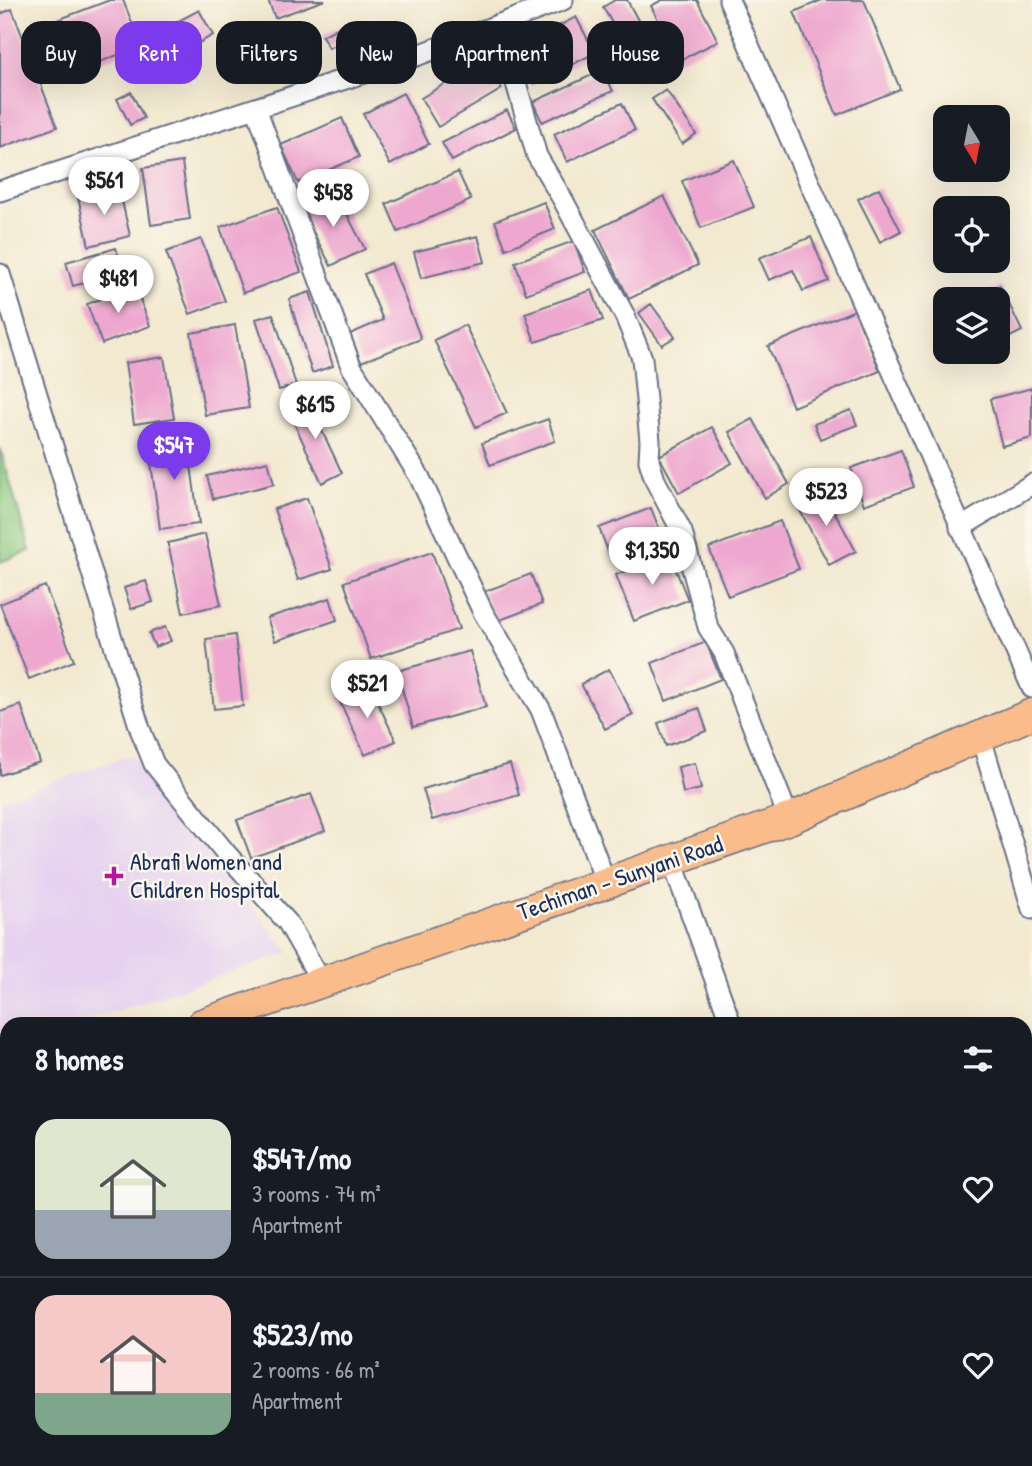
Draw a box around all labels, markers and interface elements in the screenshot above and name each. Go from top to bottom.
chip: Buy [21,21,101,84]
chip: Rent [115,21,202,84]
chip: Filters [216,21,322,84]
chip: New [336,21,417,84]
chip: Apartment [431,21,573,84]
chip: House [587,21,684,84]
north arrow [933,105,1010,182]
map controls [933,105,1010,364]
pin: $561 [63,158,145,217]
text: $561 [85,164,123,195]
pin: $458 [292,170,374,229]
text: $458 [313,176,353,207]
button: locate [933,196,1010,273]
pin: $481 [77,256,159,315]
text: $481 [99,262,137,293]
button: layers [933,287,1010,364]
pin: $615 [274,382,356,441]
text: $615 [296,388,334,419]
pin: $547 [133,422,215,482]
text: $547 [153,429,195,460]
pin: $523 [785,468,867,528]
text: $523 [805,475,847,506]
pin: $1,350 [595,528,709,587]
text: $1,350 [625,534,680,565]
pin: $521 [326,660,408,720]
text: $521 [347,667,387,698]
street label: Techiman - Sunyani Road [513,827,727,927]
place label: Abrafi Women and Children Hospital [130,845,282,905]
marker: Abrafi Women and Children Hospital [104,866,124,886]
text: 8 homes [35,1039,123,1079]
icon: filters [959,1040,997,1078]
text: $547/mo [252,1138,351,1178]
icon: home [91,1147,175,1231]
icon: heart [959,1170,997,1208]
text: 3 rooms · 74 m² [252,1178,381,1209]
text: Apartment [252,1209,342,1240]
text: $523/mo [252,1314,353,1354]
icon: home [91,1323,175,1407]
icon: heart [959,1346,997,1384]
text: 2 rooms · 66 m² [252,1354,380,1385]
text: Apartment [252,1385,342,1416]

